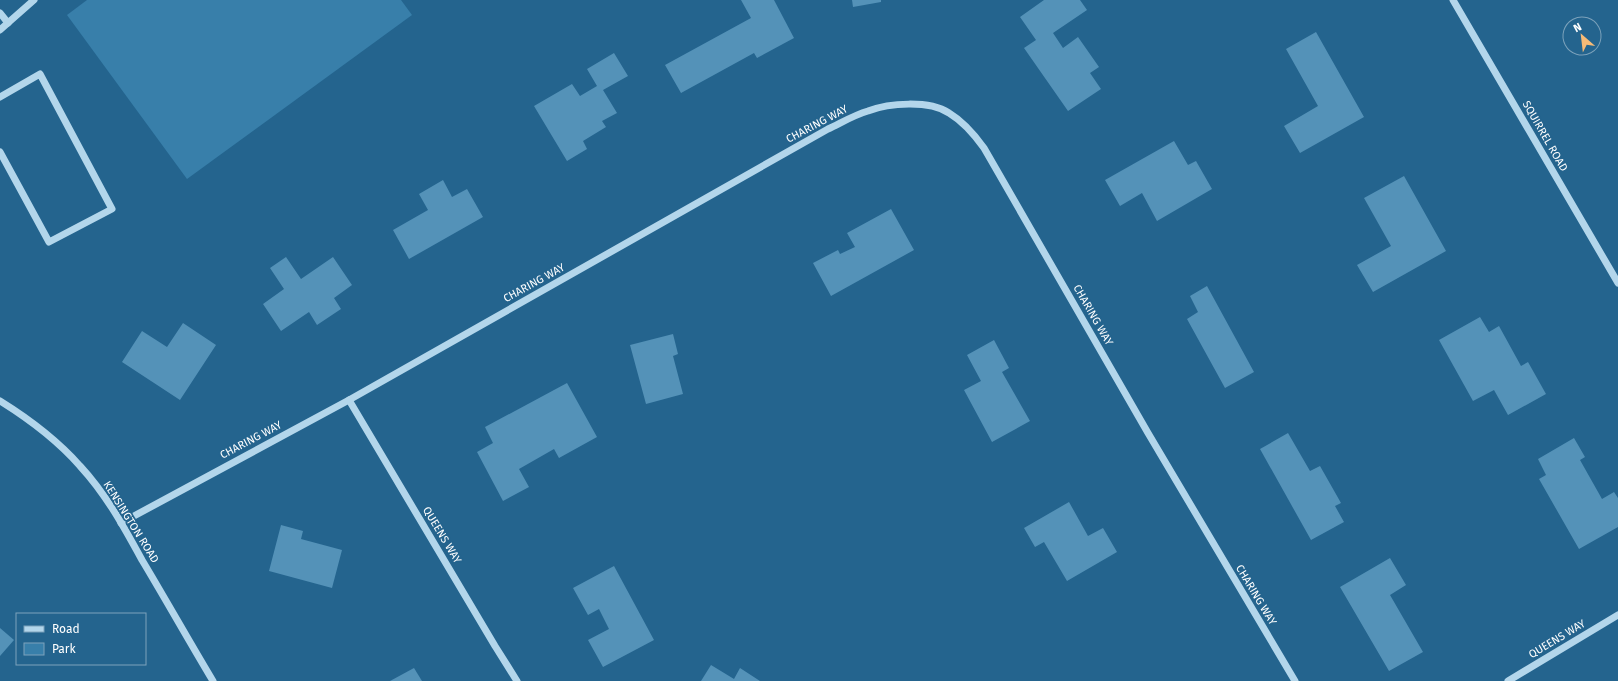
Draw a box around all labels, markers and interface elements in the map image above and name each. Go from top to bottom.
north arrow [1562,16,1602,56]
text: N [1571,20,1584,35]
street label: SQUIRREL ROAD [1520,98,1570,174]
street label: CHARING WAY [784,102,850,146]
street label: CHARING WAY [501,261,567,305]
street label: CHARING WAY [1070,282,1116,348]
street label: CHARING WAY [218,418,284,462]
street label: KENSINGTON ROAD [101,479,161,565]
street label: QUEENS WAY [420,504,464,566]
street label: CHARING WAY [1233,562,1279,628]
legend [16,613,146,665]
street label: QUEENS WAY [1526,617,1588,661]
text: Road [52,622,80,636]
text: Park [52,642,76,656]

